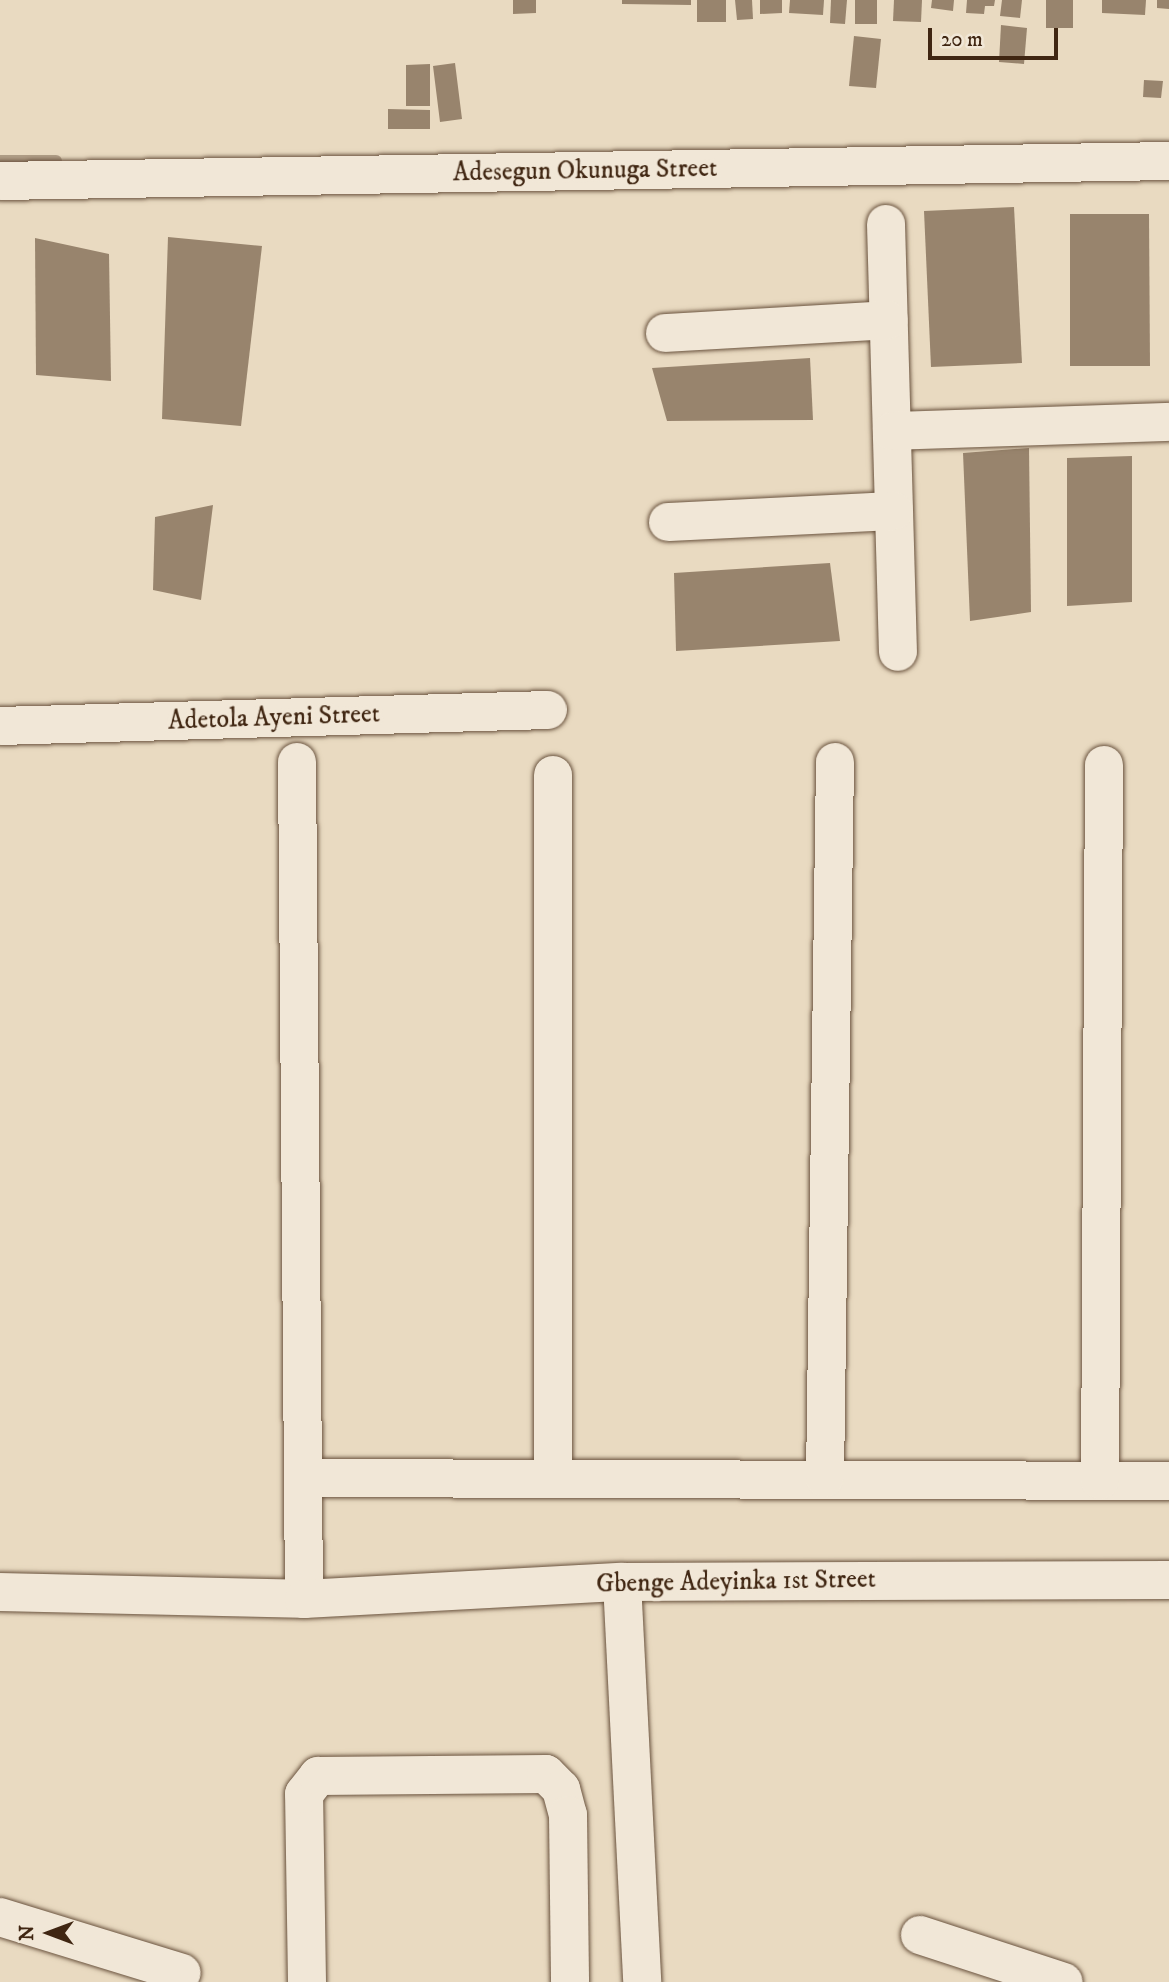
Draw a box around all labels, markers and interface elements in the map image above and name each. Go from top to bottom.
scale bar [931,14,1060,58]
text: 20 m [941,27,983,53]
street label: Adesegun Okunuga Street [453,153,717,189]
street label: Adetola Ayeni Street [167,699,381,737]
street label: Gbenge Adeyinka 1st Street [596,1564,876,1600]
north arrow [14,1898,84,1968]
text: N [16,1925,39,1941]

